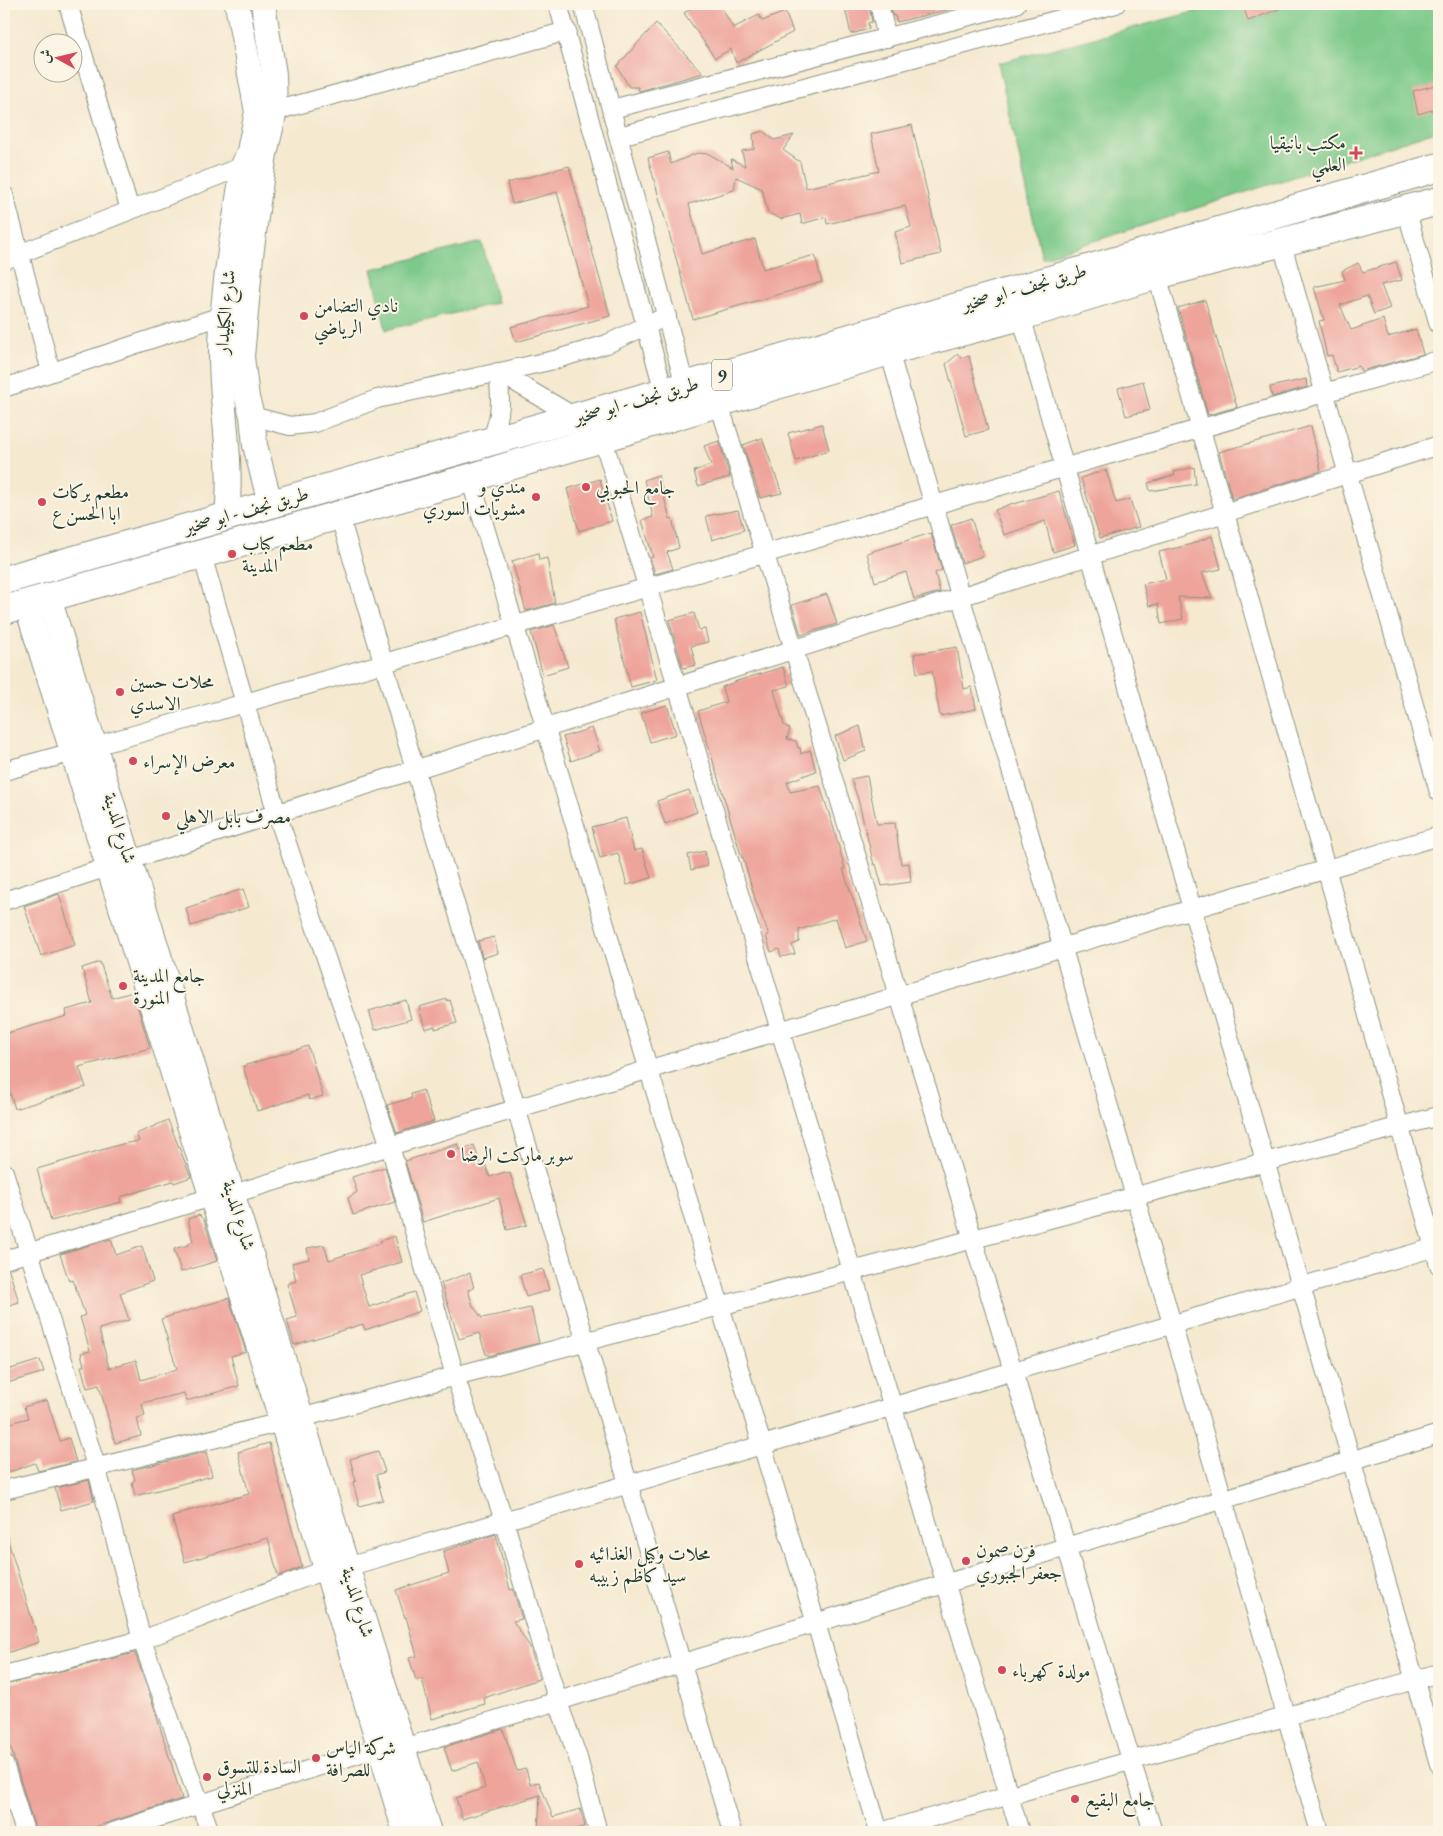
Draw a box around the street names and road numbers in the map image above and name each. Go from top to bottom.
street label: طريق نجف - ابو صخير [956,257,1090,317]
street label: شارع الكيليدار [209,269,244,357]
road number: 9 [712,360,732,390]
street label: طريق نجف - ابو صخير [568,370,702,430]
street label: طريق نجف - ابو صخير [178,480,312,540]
street label: شارع المدينة [95,790,143,867]
street label: شارع المدينة [214,1177,262,1254]
street label: شارع المدينة [333,1564,381,1641]

